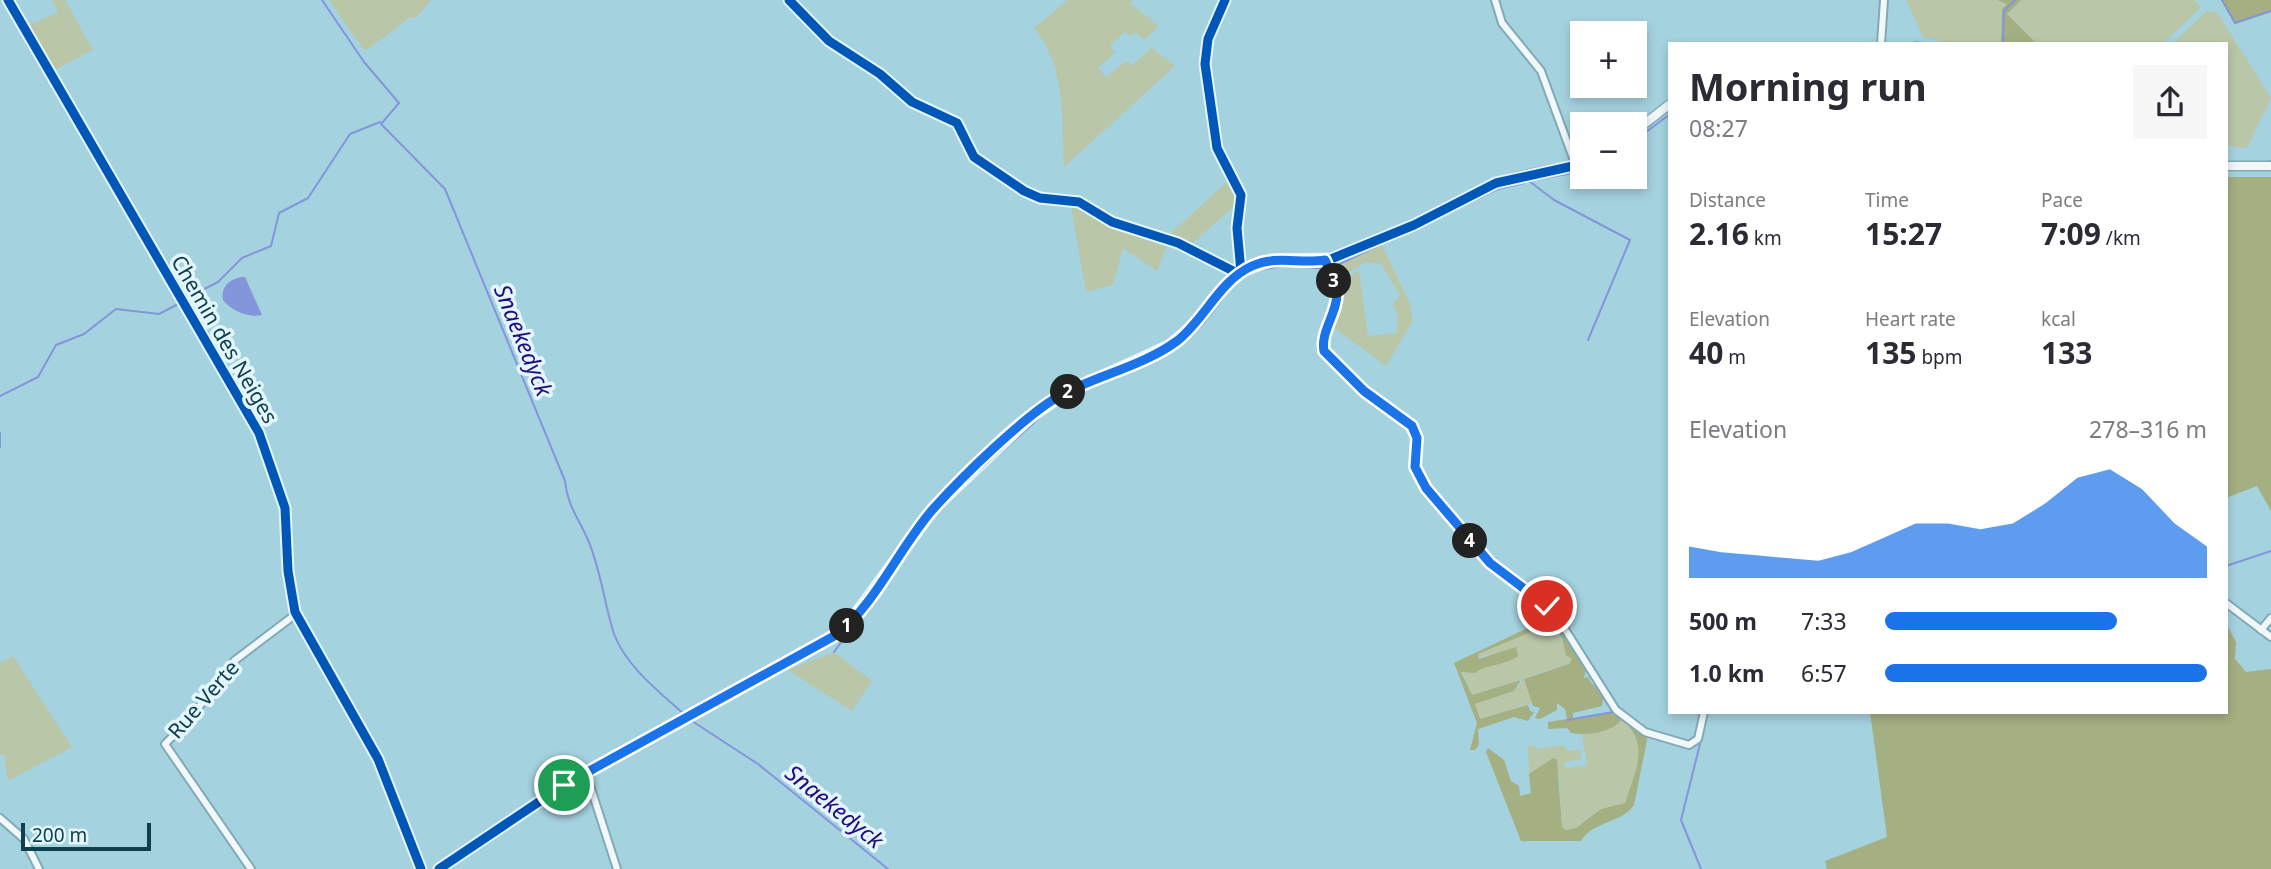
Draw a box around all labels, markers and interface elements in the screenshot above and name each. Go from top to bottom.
map controls [1570,21,1647,189]
button: + [1570,21,1647,98]
text: Morning run [1689,60,1927,112]
button: share [2133,65,2207,139]
button: − [1570,112,1647,189]
text: 08:27 [1689,112,1748,144]
text: Distance [1689,187,1766,213]
text: Time [1865,187,1909,213]
text: Pace [2041,187,2083,213]
text: 2.16 [1689,213,1749,254]
text: 15:27 [1865,213,1942,254]
text: 7:09 [2041,213,2101,254]
text: km [1749,225,1782,251]
text: /km [2101,225,2141,251]
street label: Chemin des Neiges [165,250,285,428]
pin: 3 [1316,264,1352,298]
text: 3 [1328,267,1339,293]
water label: Snaekedyck [487,279,561,402]
text: Elevation [1689,306,1770,332]
text: Heart rate [1865,306,1956,332]
text: kcal [2041,306,2076,332]
text: 40 [1689,332,1723,373]
text: 135 [1865,332,1916,373]
text: 133 [2041,332,2092,373]
text: m [1723,344,1746,370]
text: bpm [1916,344,1963,370]
pin: 2 [1050,374,1086,410]
text: 2 [1062,378,1073,404]
text: Elevation [1689,413,1787,445]
text: 278–316 m [2089,413,2207,445]
pin: 4 [1452,524,1488,558]
text: 4 [1464,527,1475,553]
pin [1517,576,1577,636]
icon: check [1528,587,1566,625]
text: 500 m [1689,605,1757,637]
text: 7:33 [1801,605,1847,637]
pin: 1 [830,608,864,644]
text: 1 [841,612,852,638]
street label: Rue Verte [161,654,245,744]
text: 1.0 km [1689,657,1764,689]
text: 6:57 [1801,657,1847,689]
pin [534,755,594,815]
water label: Snaekedyck [779,757,892,856]
icon: arrive [545,766,583,804]
scale bar [21,820,150,852]
text: 200 m [32,822,87,848]

